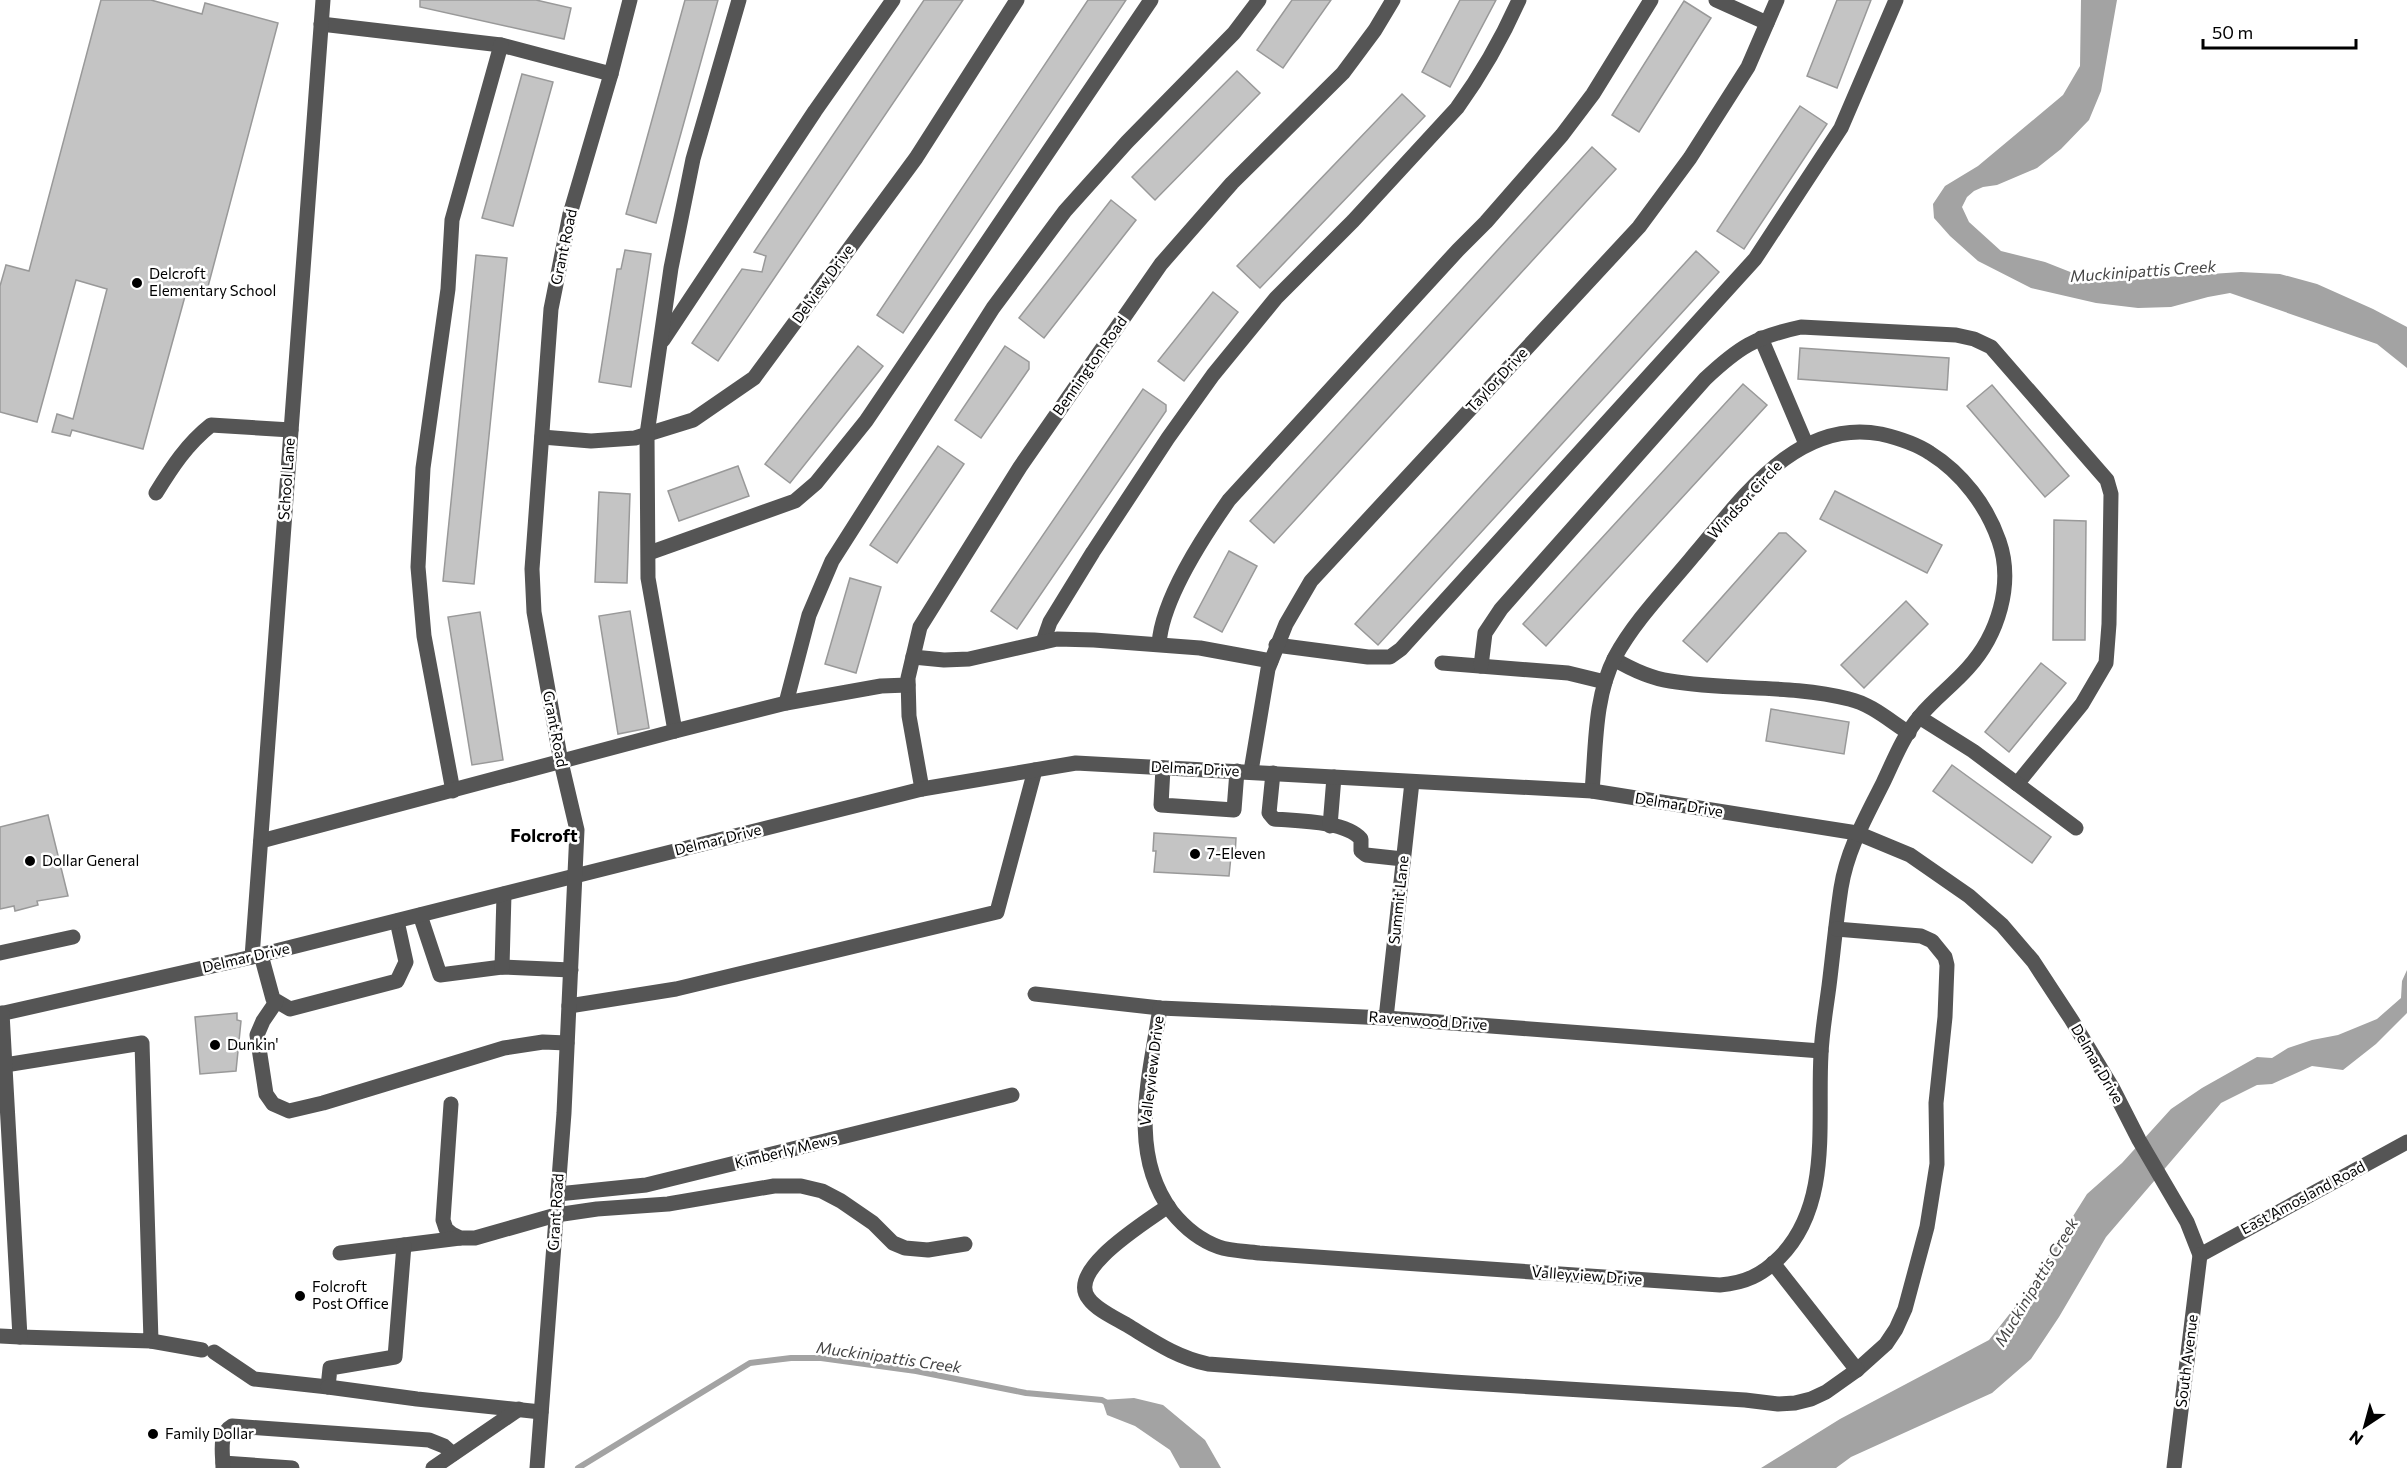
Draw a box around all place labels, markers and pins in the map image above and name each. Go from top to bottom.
place label: Delcroft Elementary School [149,264,276,299]
marker: Delcroft Elementary School [130,276,144,290]
place label: 7-Eleven [1207,844,1266,862]
marker: 7-Eleven [1188,847,1202,861]
place label: Dollar General [42,851,139,869]
marker: Dollar General [23,854,37,868]
place label: Dunkin' [227,1035,279,1053]
marker: Dunkin' [208,1038,222,1052]
place label: Folcroft Post Office [312,1277,389,1312]
marker: Folcroft Post Office [293,1289,307,1303]
place label: Family Dollar [165,1424,254,1442]
marker: Family Dollar [146,1427,160,1441]

